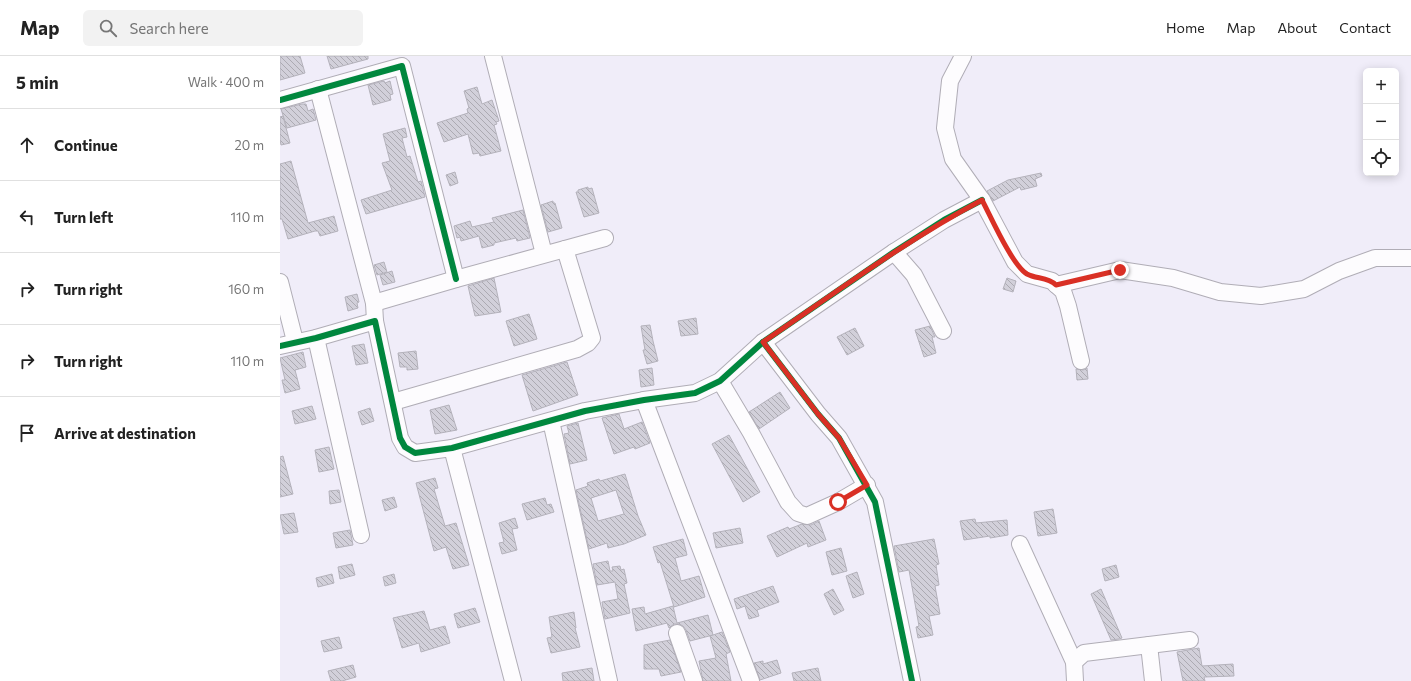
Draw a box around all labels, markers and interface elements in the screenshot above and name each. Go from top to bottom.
search box [83,10,363,46]
text: Map [20,16,59,39]
icon: search [97,17,119,39]
text: Search here [129,19,209,37]
text: Home [1166,19,1205,36]
text: Map [1227,19,1255,36]
text: About [1277,19,1317,36]
text: Contact [1339,19,1391,36]
map controls [1363,68,1399,176]
button: + [1363,68,1399,104]
text: 5 min [16,72,59,93]
text: Walk · 400 m [188,74,264,90]
button: − [1363,104,1399,140]
icon: ahead [16,134,38,156]
text: Continue [54,136,118,154]
text: 20 m [235,137,264,153]
button: locate [1363,140,1399,176]
icon: left [16,206,38,228]
text: Turn left [54,208,113,226]
text: 110 m [231,209,264,225]
route end [1111,261,1129,279]
icon: right [16,278,38,300]
text: Turn right [54,280,123,298]
text: 160 m [228,281,264,297]
icon: right [16,350,38,372]
text: Turn right [54,352,123,370]
text: 110 m [231,353,264,369]
icon: arrive [16,422,38,444]
text: Arrive at destination [54,424,196,442]
route start [829,493,847,511]

